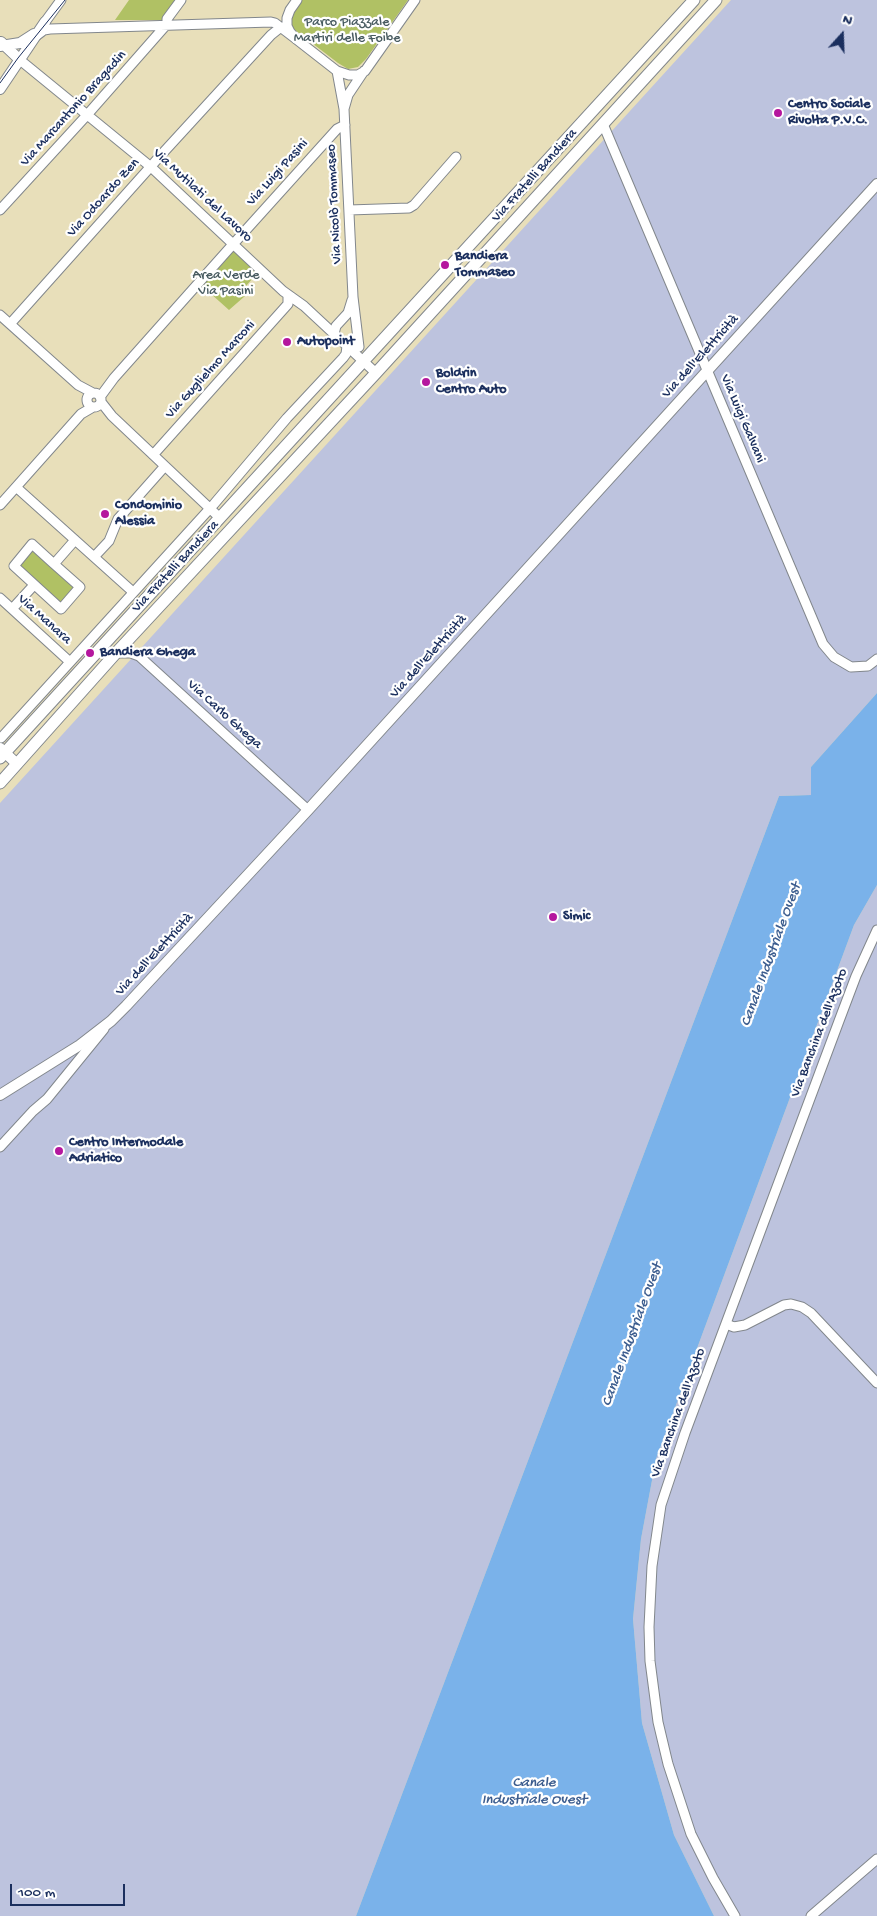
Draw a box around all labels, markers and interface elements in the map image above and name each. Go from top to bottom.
north arrow [817,10,867,60]
text: N [840,11,854,30]
park label: Parco Piazzale Martiri delle Foibe [294,15,400,48]
street label: Via Marcantonio Bragadin [17,48,131,170]
place label: Centro Sociale Rivolta P.V.C. [788,97,870,130]
marker: Centro Sociale Rivolta P.V.C. [772,107,784,119]
street label: Via Fratelli Bandiera [489,126,581,226]
street label: Via Luigi Pasini [244,136,312,210]
street label: Via Nicolò Tommaseo [323,144,347,264]
street label: Via Mutilati del Lavoro [149,145,255,247]
street label: Via Odoardo Zen [64,155,144,241]
place label: Bandiera Tommaseo [455,249,515,282]
marker: Bandiera Tommaseo [439,259,451,271]
park label: Area Verde Via Pasini [193,268,259,300]
street label: Via dell'Elettricità [659,312,743,402]
street label: Via Guglielmo Marconi [162,317,260,423]
place label: Autopoint [297,334,354,350]
marker: Autopoint [281,336,293,348]
place label: Boldrin Centro Auto [436,366,507,398]
street label: Via Luigi Galvani [716,372,768,466]
marker: Boldrin Centro Auto [420,376,432,388]
place label: Condominio Alessia [115,498,182,530]
marker: Condominio Alessia [99,508,111,520]
street label: Via Fratelli Bandiera [129,517,223,617]
street label: Via Manara [14,591,74,649]
street label: Via dell'Elettricità [387,612,471,702]
place label: Bandiera Ghega [100,645,195,661]
marker: Bandiera Ghega [84,647,96,659]
street label: Via Carlo Ghega [183,677,265,753]
water label: Canale Industriale Ovest [738,881,806,1029]
place label: Simic [563,909,590,925]
street label: Via dell'Elettricità [112,910,198,1000]
marker: Simic [547,911,559,923]
street label: Via Banchina dell'Azoto [788,966,852,1100]
place label: Centro Intermodale Adriatico [69,1135,183,1168]
marker: Centro Intermodale Adriatico [53,1145,65,1157]
water label: Canale Industriale Ovest [599,1261,667,1409]
street label: Via Banchina dell'Azoto [648,1346,710,1480]
water label: Canale Industriale Ovest [482,1775,586,1810]
scale bar [12,1874,128,1906]
text: 100 m [18,1884,55,1902]

